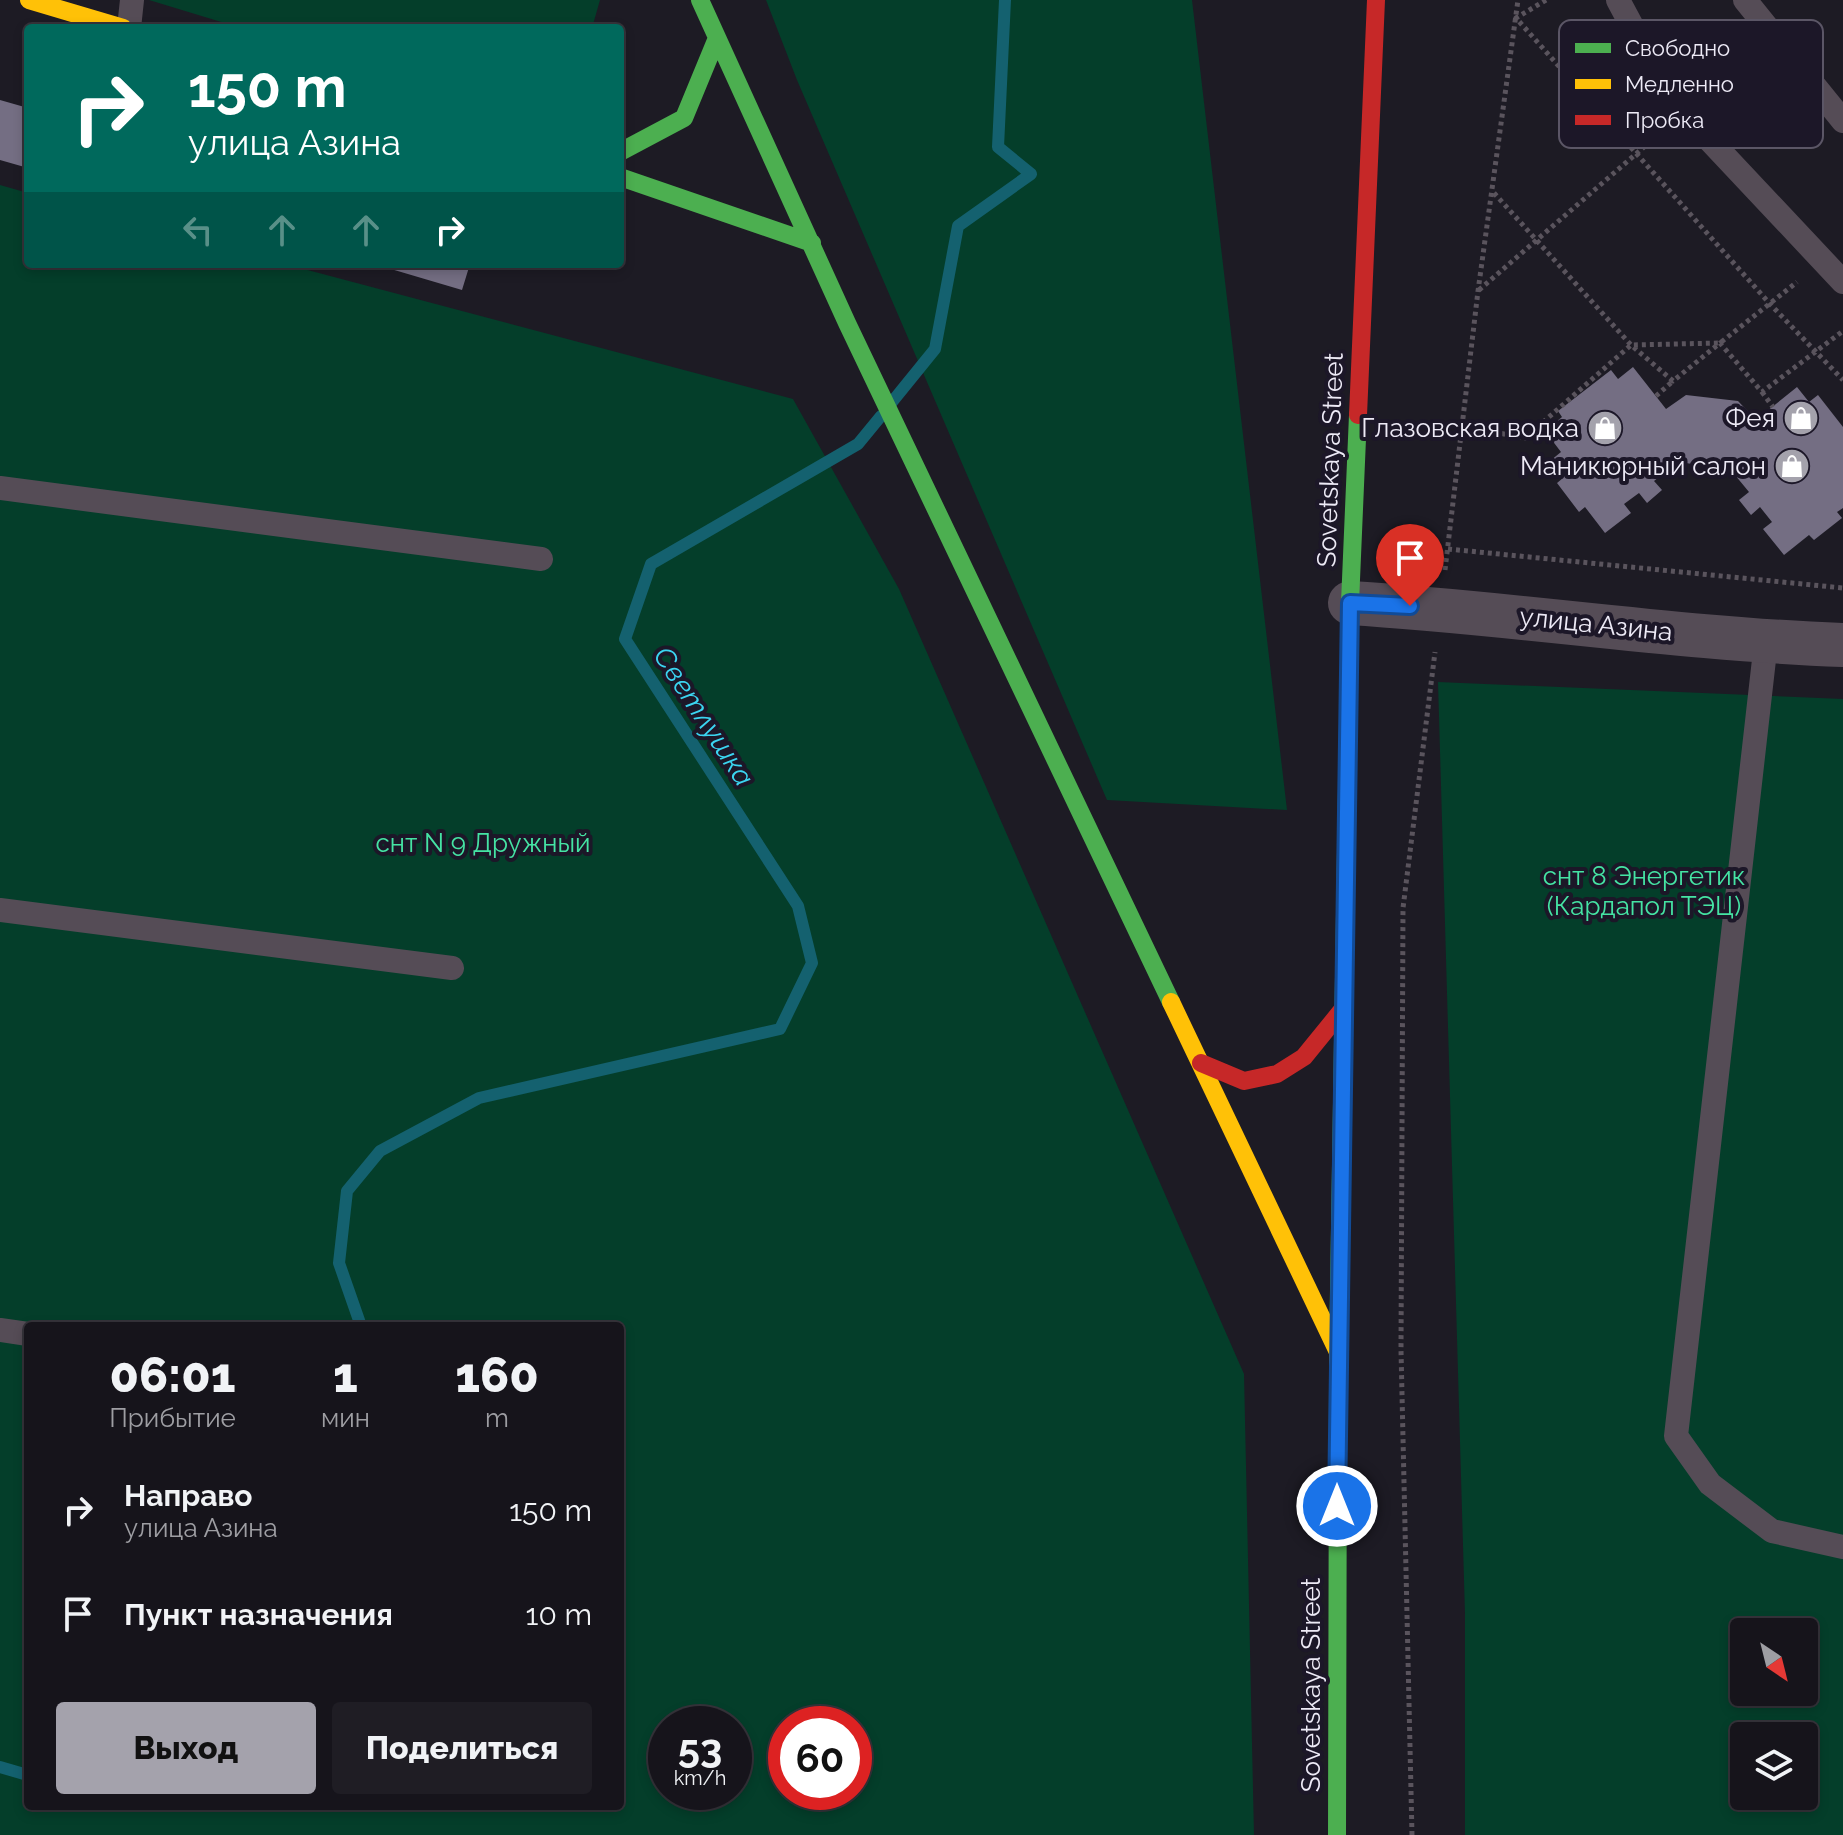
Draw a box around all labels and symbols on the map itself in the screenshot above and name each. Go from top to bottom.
legend [1559,20,1823,148]
text: Свободно [1625,35,1730,61]
text: Медленно [1625,71,1734,97]
text: Пробка [1625,107,1704,133]
street label: Sovetskaya Street [1311,352,1349,568]
shop icon: Фея [1782,399,1820,437]
place label: Фея [1725,403,1775,433]
shop icon: Глазовская водка [1586,409,1624,447]
place label: Глазовская водка [1361,413,1579,443]
shop icon: Маникюрный салон [1773,447,1811,485]
place label: Маникюрный салон [1520,451,1766,481]
pin [1376,524,1444,606]
street label: улица Азина [1518,601,1674,647]
water label: Светлушка [646,640,761,792]
park label: снт N 9 Дружный [376,828,590,858]
park label: снт 8 Энергетик (Кардапол ТЭЦ) [1543,861,1745,921]
position arrow [1295,1464,1379,1548]
street label: Sovetskaya Street [1296,1577,1326,1792]
north arrow [1730,1618,1818,1706]
speed limit sign: 60 [768,1706,872,1810]

